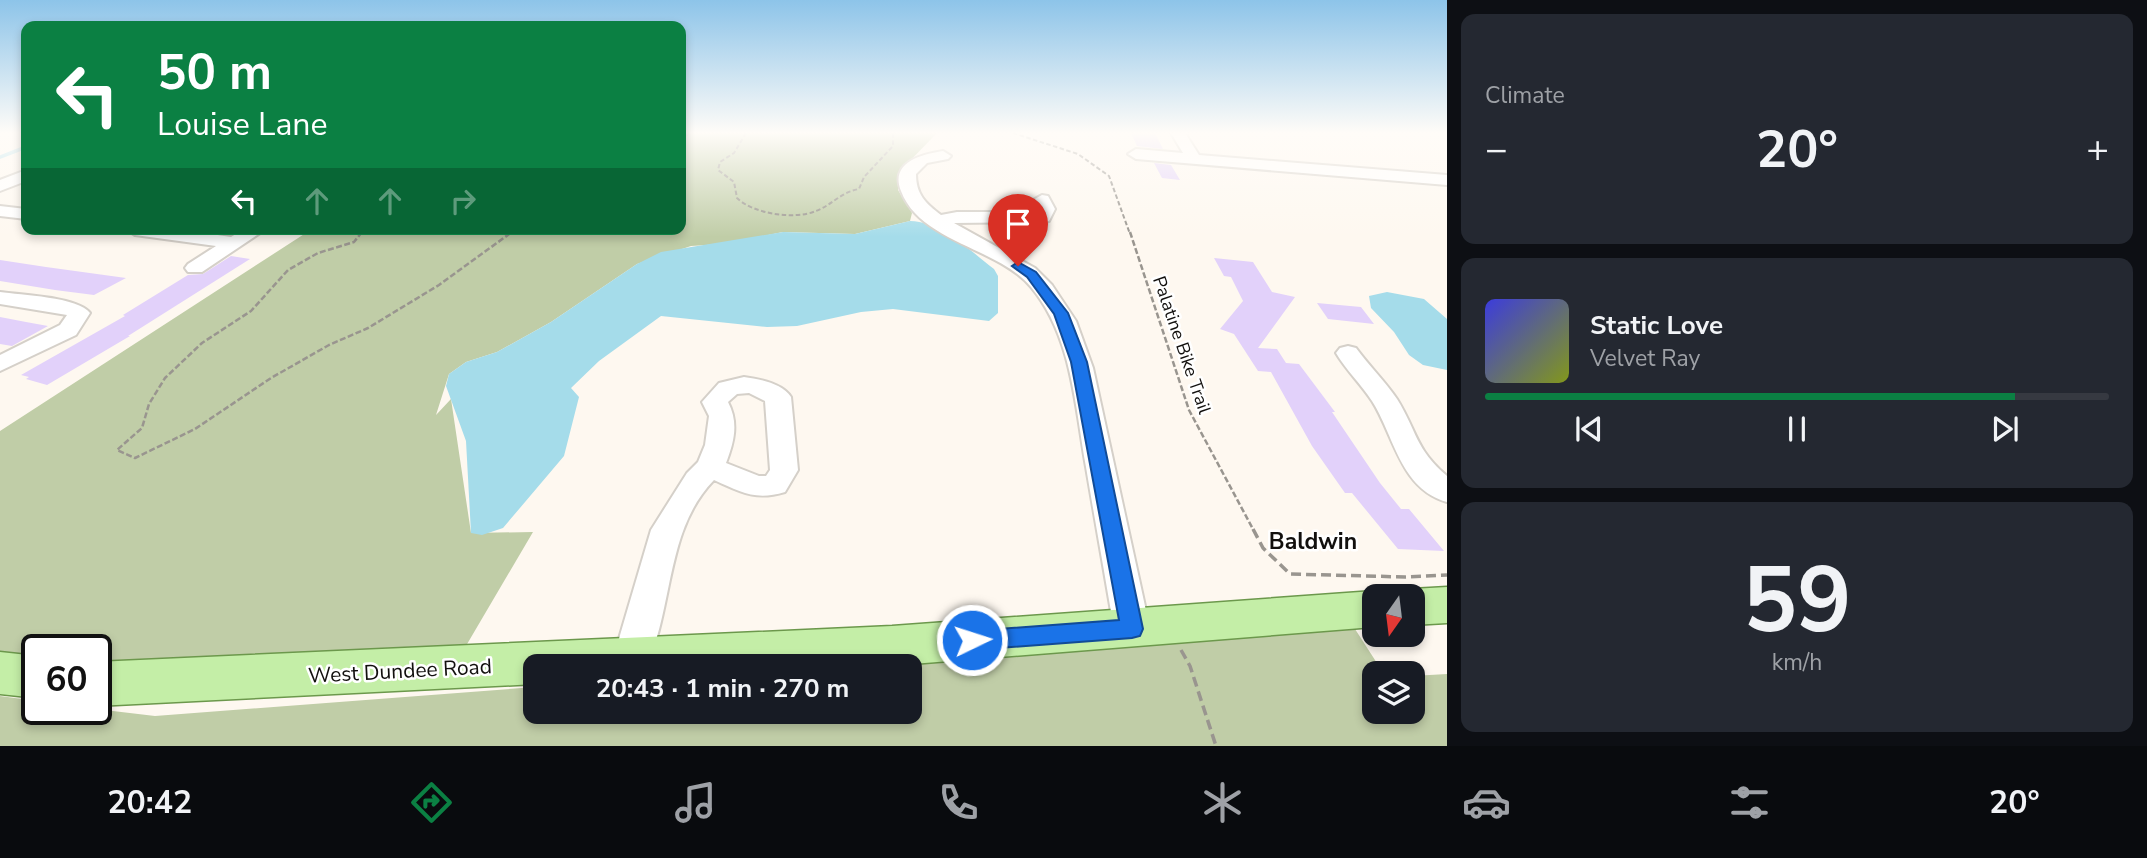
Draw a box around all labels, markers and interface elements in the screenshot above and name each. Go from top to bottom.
text: 50 m [157,39,272,106]
icon: left [42,49,133,140]
text: Climate [1485,80,1565,111]
text: Louise Lane [157,103,328,146]
text: 20° [1756,114,1838,185]
text: − [1485,124,1508,175]
text: + [2086,124,2109,175]
icon: left [225,182,263,220]
icon: ahead [298,182,336,220]
icon: ahead [371,182,409,220]
icon: right [444,182,482,220]
pin [988,194,1048,266]
icon: arrive [999,205,1037,243]
street label: Palatine Bike Trail [1147,273,1217,418]
text: Static Love [1590,308,1723,343]
text: Velvet Ray [1590,343,1700,374]
icon: previous [1570,410,1608,448]
icon: pause [1778,410,1816,448]
icon: next [1986,410,2024,448]
district label: Baldwin [1269,526,1357,557]
text: 59 [1742,539,1852,663]
north arrow [1362,584,1424,648]
map controls [1362,584,1425,724]
position arrow [935,603,1009,677]
speed limit sign: 60 [21,634,112,725]
text: km/h [1772,647,1822,678]
street label: West Dundee Road [307,652,493,690]
button: layers [1362,661,1425,724]
text: 20:43 · 1 min · 270 m [596,671,849,706]
icon: directions [407,778,456,827]
icon: music [671,778,720,827]
icon: phone [934,778,983,827]
icon: climate [1198,778,1247,827]
icon: car [1462,778,1511,827]
icon: filters [1725,778,1774,827]
text: 20:42 [107,781,192,824]
text: 20° [1989,781,2040,824]

